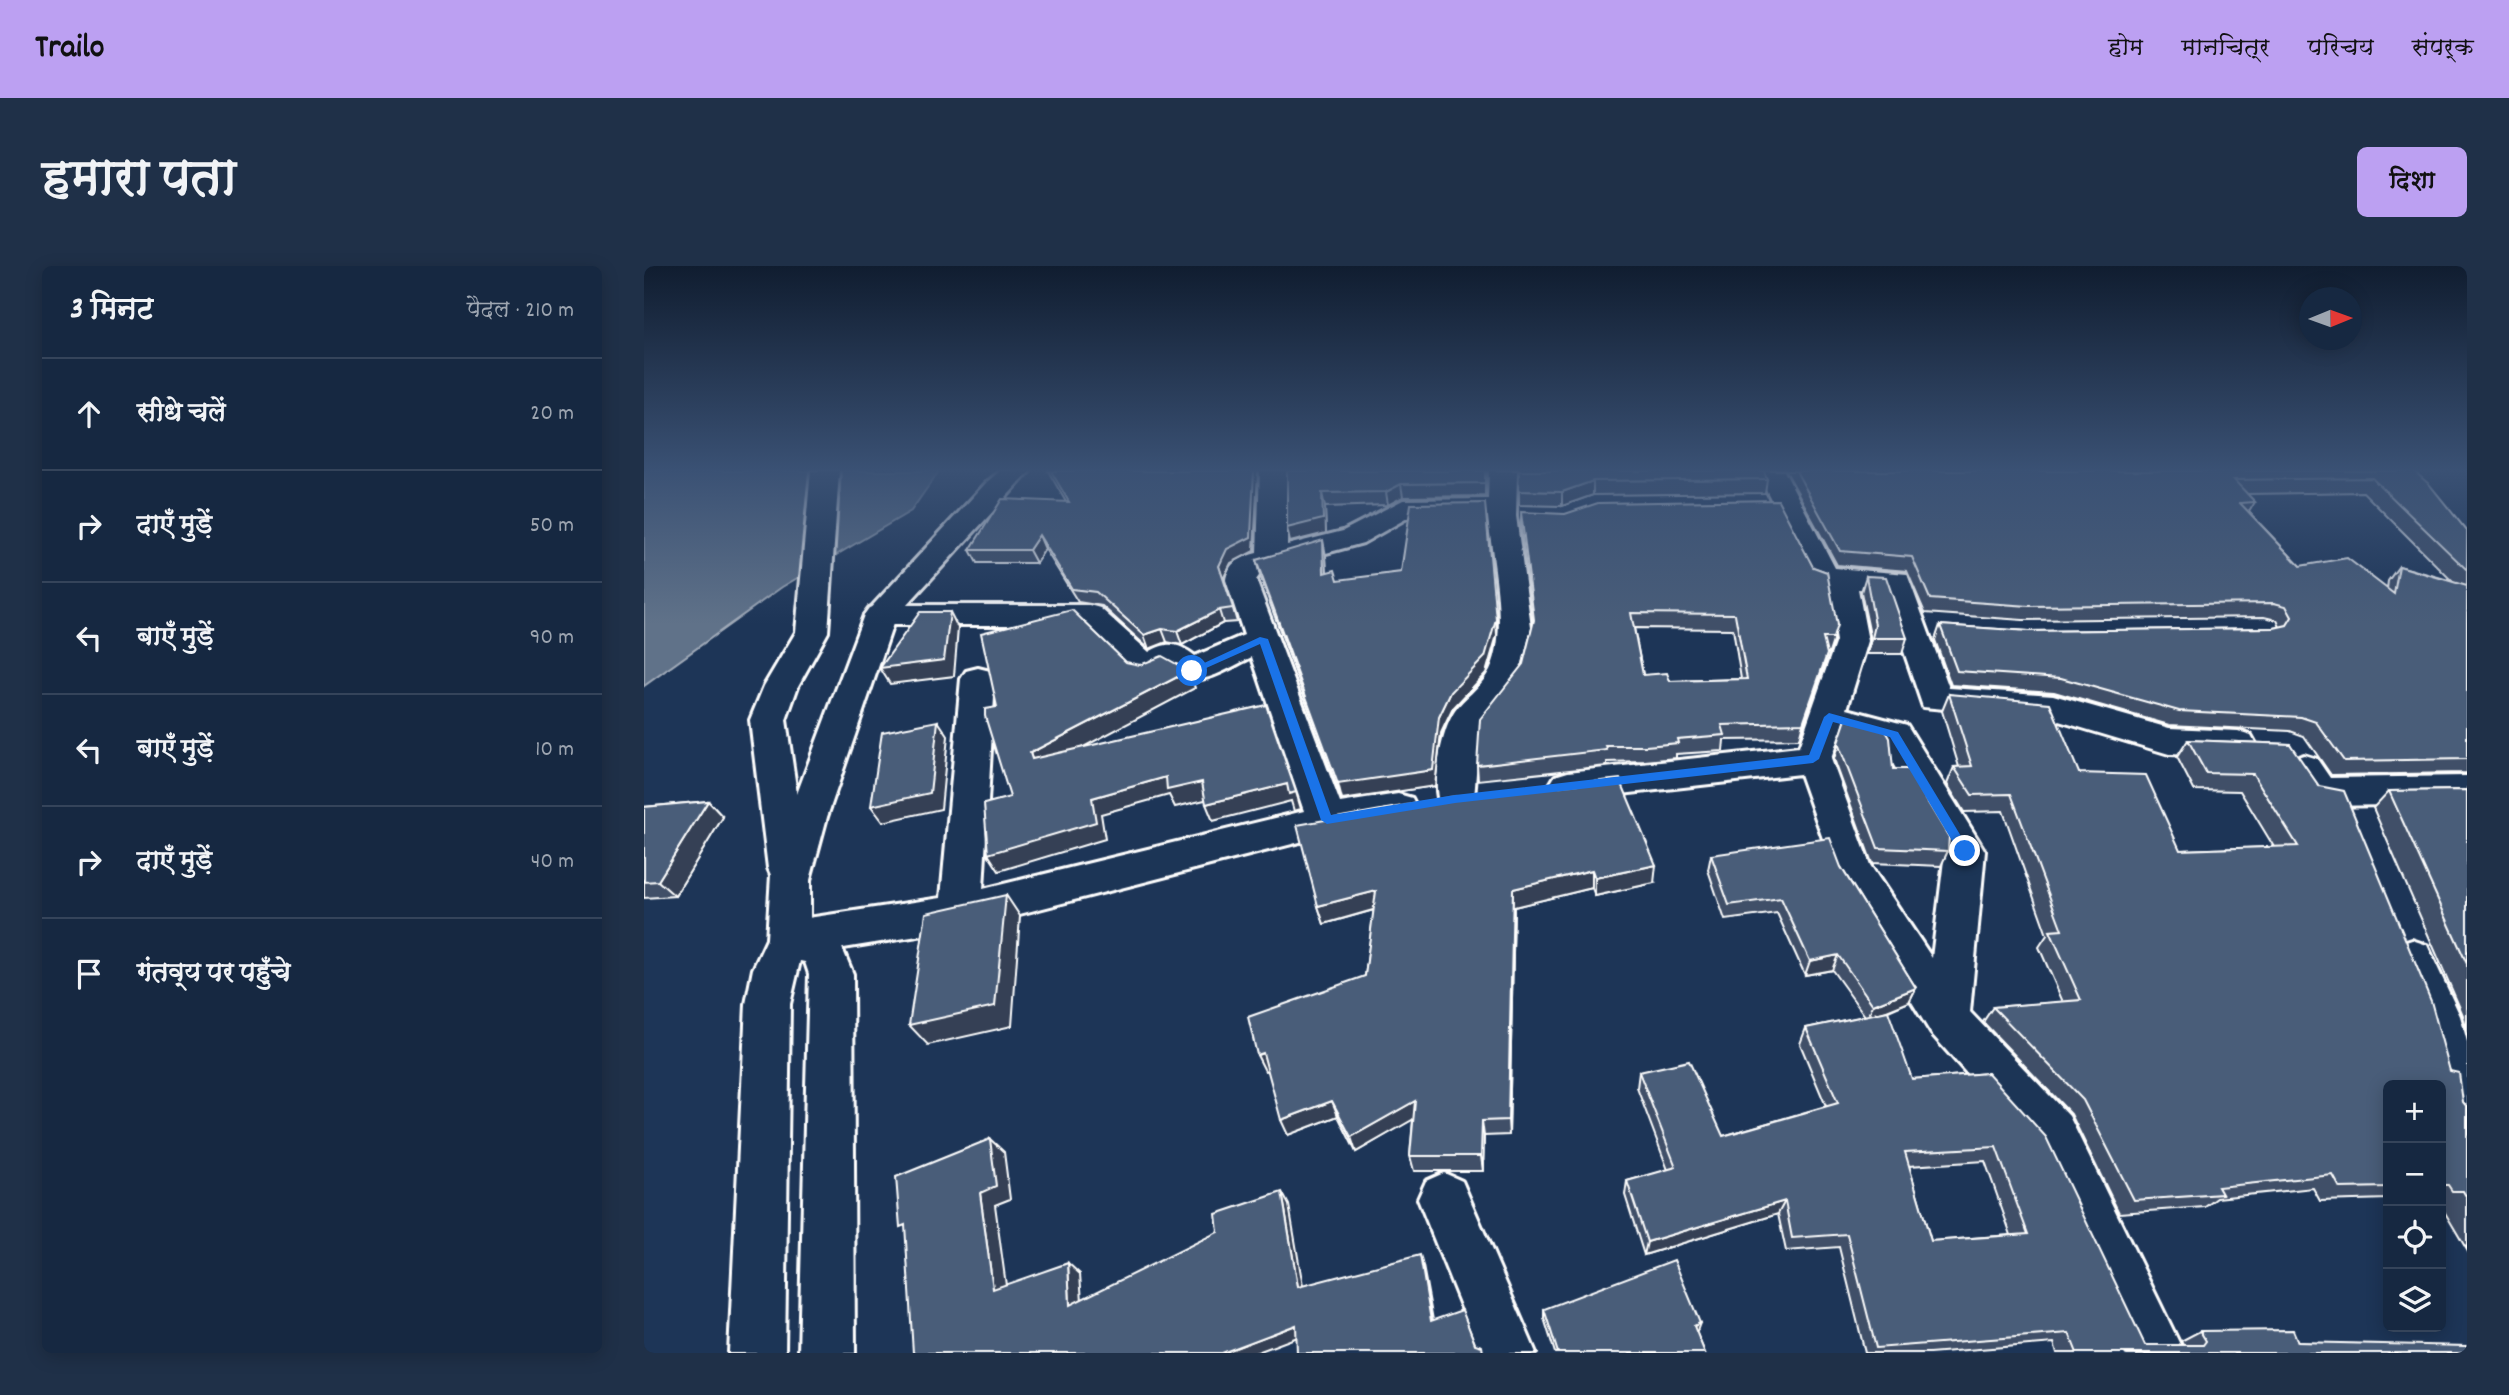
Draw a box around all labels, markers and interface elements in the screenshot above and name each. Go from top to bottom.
text: Trailo [35,26,105,73]
text: होम [2108,32,2143,66]
text: मानचित्र [2181,32,2270,66]
text: परिचय [2308,32,2374,66]
text: संपर्क [2412,32,2474,66]
text: हमारा पता [42,147,236,217]
button: दिशा [2357,147,2467,217]
north arrow [2299,287,2362,350]
text: 3 मिनट [70,290,153,333]
text: पैदल · 210 m [467,295,574,328]
icon: ahead [70,395,108,433]
text: सीधे चलें [137,396,226,433]
text: 20 m [530,398,574,431]
icon: right [70,507,108,545]
text: दाएँ मुड़ें [137,508,212,545]
text: 50 m [530,510,574,543]
icon: left [70,619,108,657]
text: बाएँ मुड़ें [137,620,214,657]
text: 90 m [530,622,574,655]
route start [1176,655,1207,686]
icon: left [70,731,108,769]
text: बाएँ मुड़ें [137,732,214,769]
text: 10 m [535,734,574,767]
route end [1949,835,1980,866]
icon: right [70,843,108,881]
text: दाएँ मुड़ें [137,844,212,881]
text: 40 m [531,846,574,879]
icon: arrive [70,955,108,993]
text: गंतव्य पर पहुँचे [137,956,291,993]
map controls [2383,1080,2446,1332]
button: + [2383,1080,2446,1143]
button: − [2383,1143,2446,1206]
button: locate [2383,1206,2446,1269]
button: layers [2383,1269,2446,1332]

